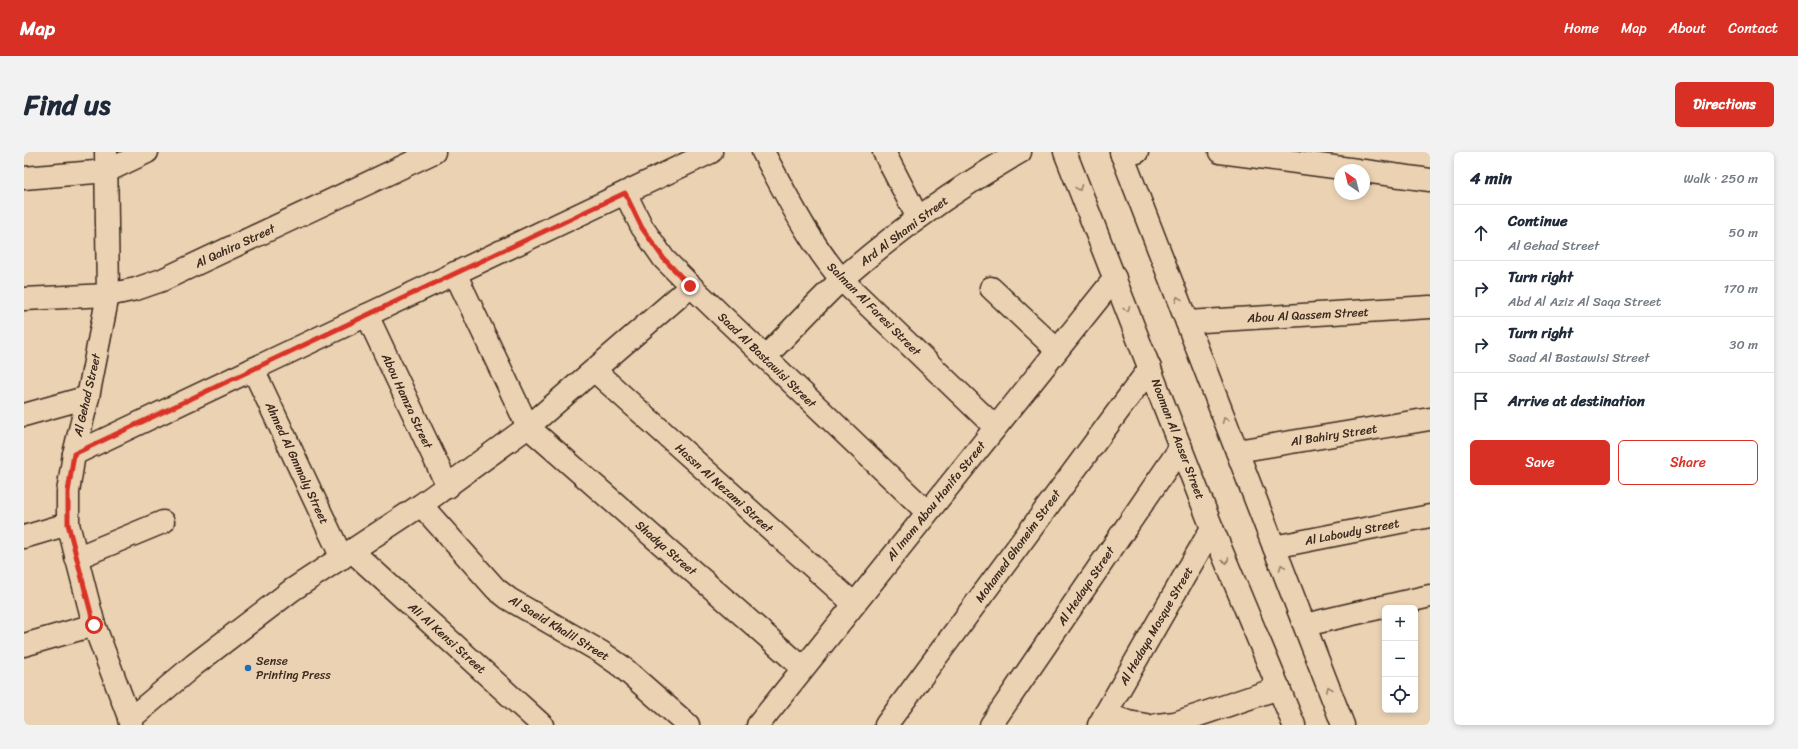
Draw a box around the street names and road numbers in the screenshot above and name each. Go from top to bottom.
street label: Ard Al Shami Street [854,190,953,272]
street label: Al Qahira Street [190,217,280,275]
street label: Salman Al Faresi Street [822,257,927,362]
street label: Abou Al Qassem Street [1246,301,1369,329]
street label: Saad Al Bastawisi Street [712,307,822,414]
street label: Abou Hamza Street [375,349,439,453]
street label: Al Gehad Street [67,350,107,440]
street label: Noaman Al Aaser Street [1145,375,1211,503]
street label: Ahmed Al Gmmaly Street [259,397,335,528]
street label: Al Bahiry Street [1288,417,1379,453]
street label: Al Imam Abou Hanifa Street [880,435,992,567]
street label: Hassn Al Nezami Street [670,438,779,539]
street label: Mohamed Ghoneim Street [969,484,1067,607]
street label: Al Laboudy Street [1302,512,1401,552]
street label: Shadya Street [630,515,703,582]
street label: Al Hedaya Street [1051,541,1121,631]
street label: Al Hedaya Mosque Street [1112,562,1199,690]
street label: Al Saeid Khalil Street [504,589,614,667]
street label: Ali Al Kensi Street [402,596,491,679]

